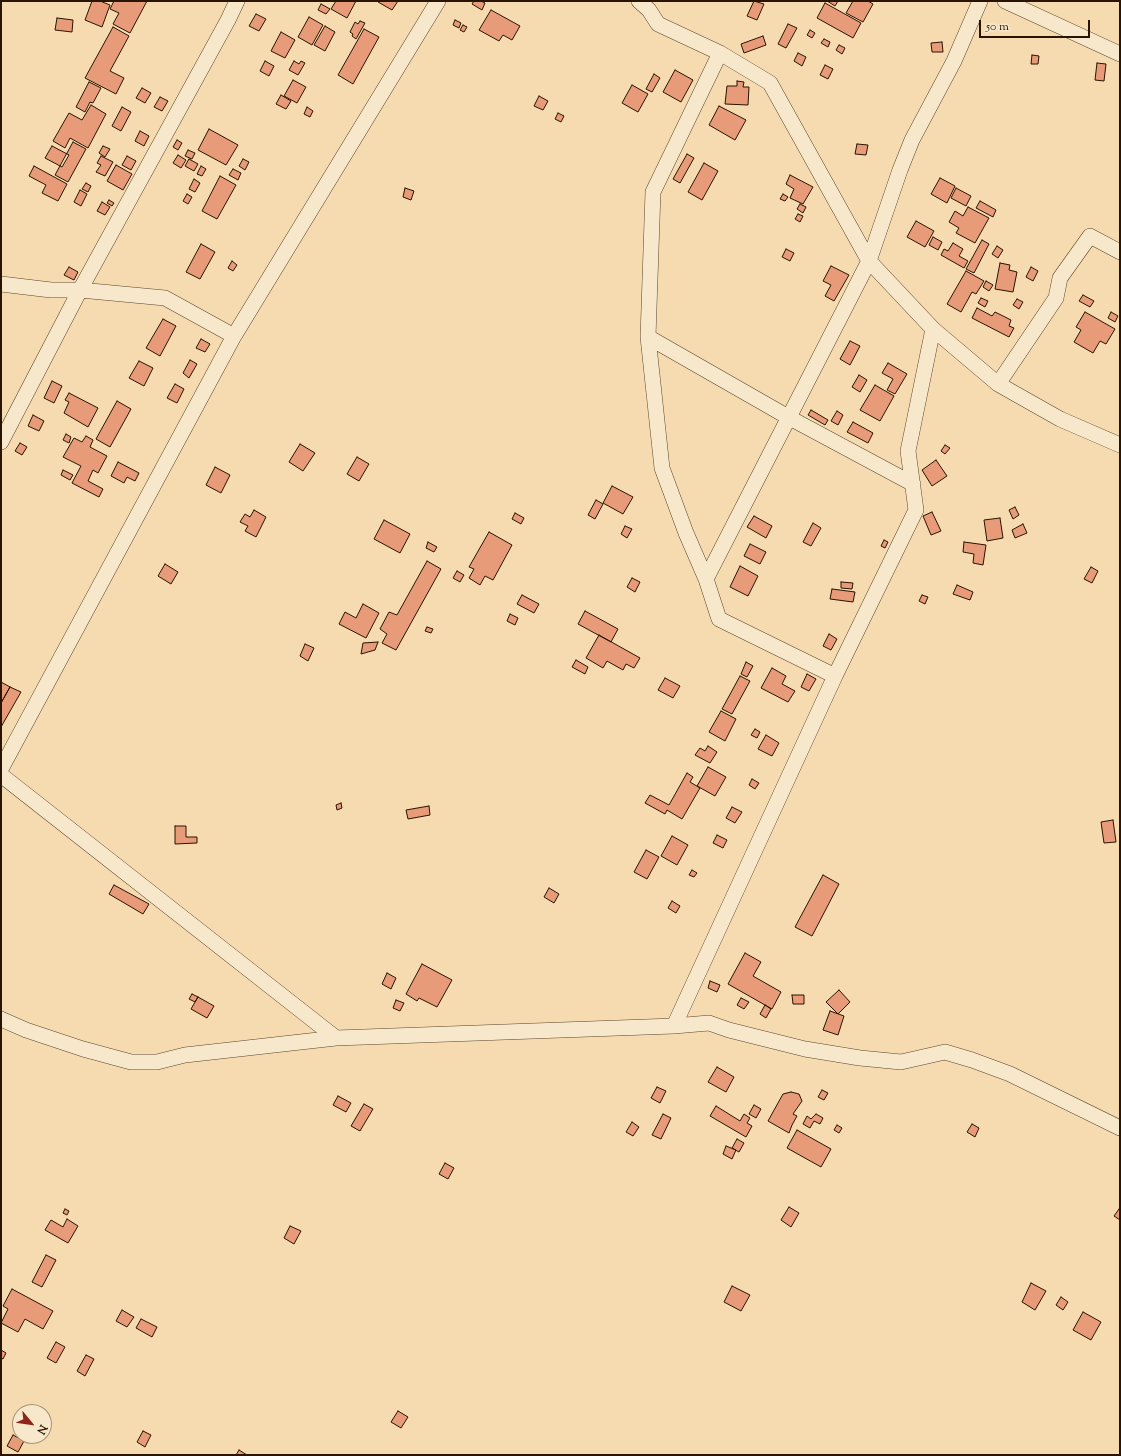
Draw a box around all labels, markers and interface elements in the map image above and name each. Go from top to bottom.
scale bar [981,12,1092,38]
text: 50 m [986,18,1009,36]
north arrow [12,1404,52,1444]
text: N [32,1422,51,1437]

